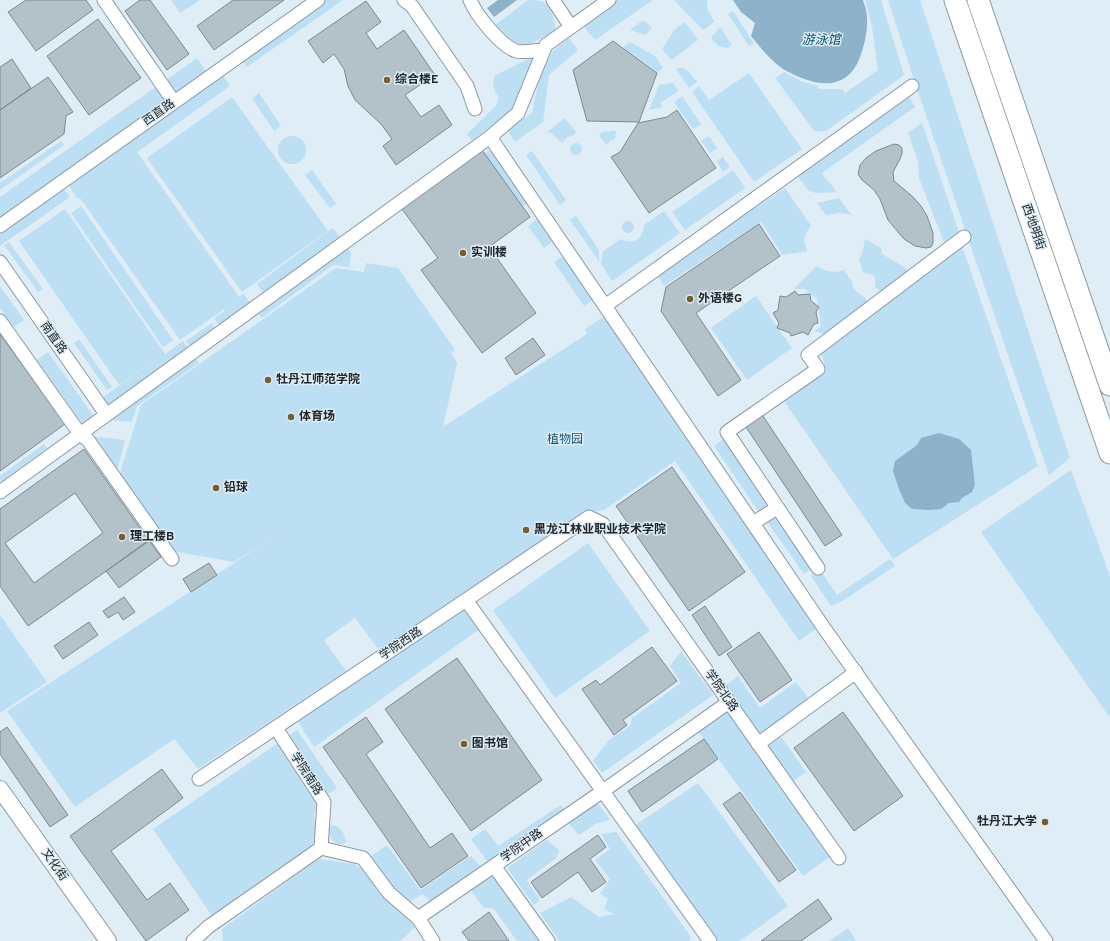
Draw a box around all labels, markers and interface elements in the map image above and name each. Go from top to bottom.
water label: 游泳馆 [801,33,842,49]
place label: 综合楼E [395,72,439,88]
marker: 综合楼E [382,75,392,85]
street label: 西直路 [140,96,178,130]
street label: 西地明街 [1018,202,1048,252]
place label: 实训楼 [471,245,507,261]
marker: 实训楼 [458,248,468,258]
place label: 外语楼G [698,291,742,307]
marker: 外语楼G [685,294,695,304]
street label: 南直路 [36,319,70,357]
place label: 牡丹江师范学院 [276,372,360,388]
marker: 牡丹江师范学院 [263,375,273,385]
place label: 体育场 [299,409,335,425]
marker: 体育场 [286,412,296,422]
park label: 植物园 [547,432,583,448]
place label: 铅球 [224,480,248,496]
marker: 铅球 [211,483,221,493]
place label: 黑龙江林业职业技术学院 [534,522,666,538]
marker: 黑龙江林业职业技术学院 [521,525,531,535]
place label: 理工楼B [130,529,174,545]
marker: 理工楼B [117,532,127,542]
street label: 学院西路 [377,624,425,664]
street label: 学院北路 [701,667,741,715]
place label: 图书馆 [472,736,508,752]
marker: 图书馆 [459,739,469,749]
street label: 学院南路 [286,750,326,798]
place label: 牡丹江大学 [977,814,1037,830]
marker: 牡丹江大学 [1040,817,1050,827]
street label: 学院中路 [498,826,546,866]
street label: 文化街 [37,846,71,884]

